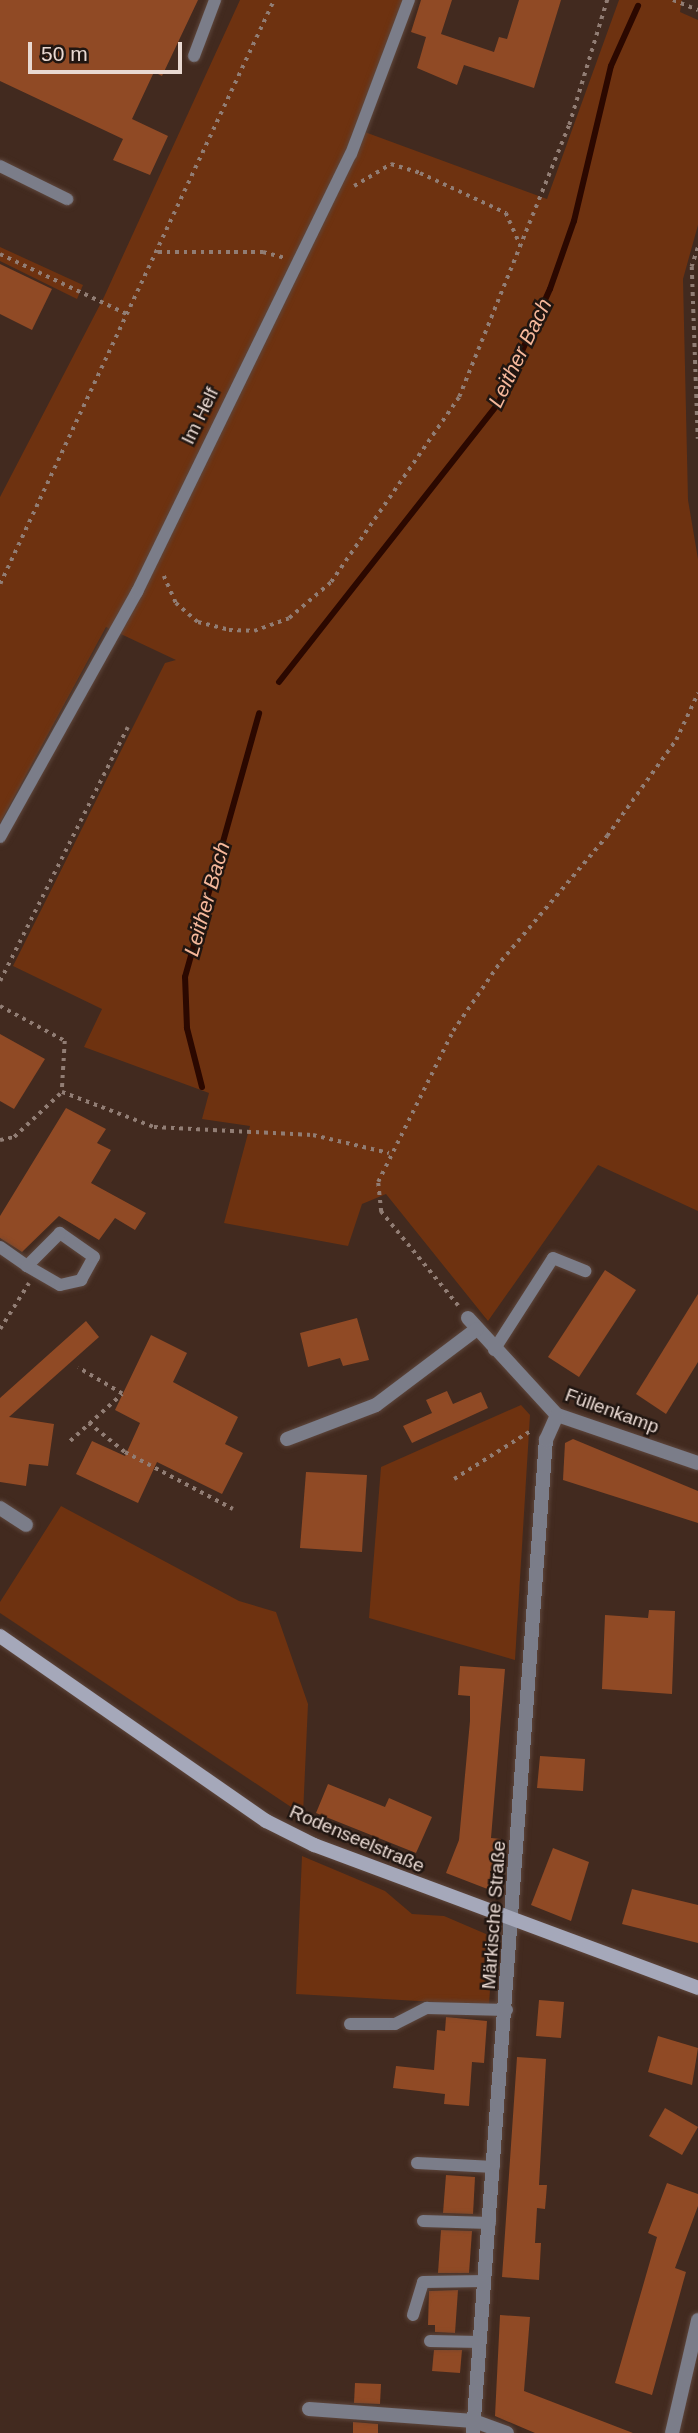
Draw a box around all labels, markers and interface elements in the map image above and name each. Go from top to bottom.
scale bar [32,28,186,72]
text: 50 m [41,42,88,65]
water label: Leither Bach [483,294,557,412]
street label: Im Helf [177,384,223,448]
water label: Leither Bach [179,839,235,959]
street label: Füllenkamp [562,1383,662,1439]
street label: Rodenseelstraße [286,1800,428,1878]
street label: Märkische Straße [477,1840,511,1990]

